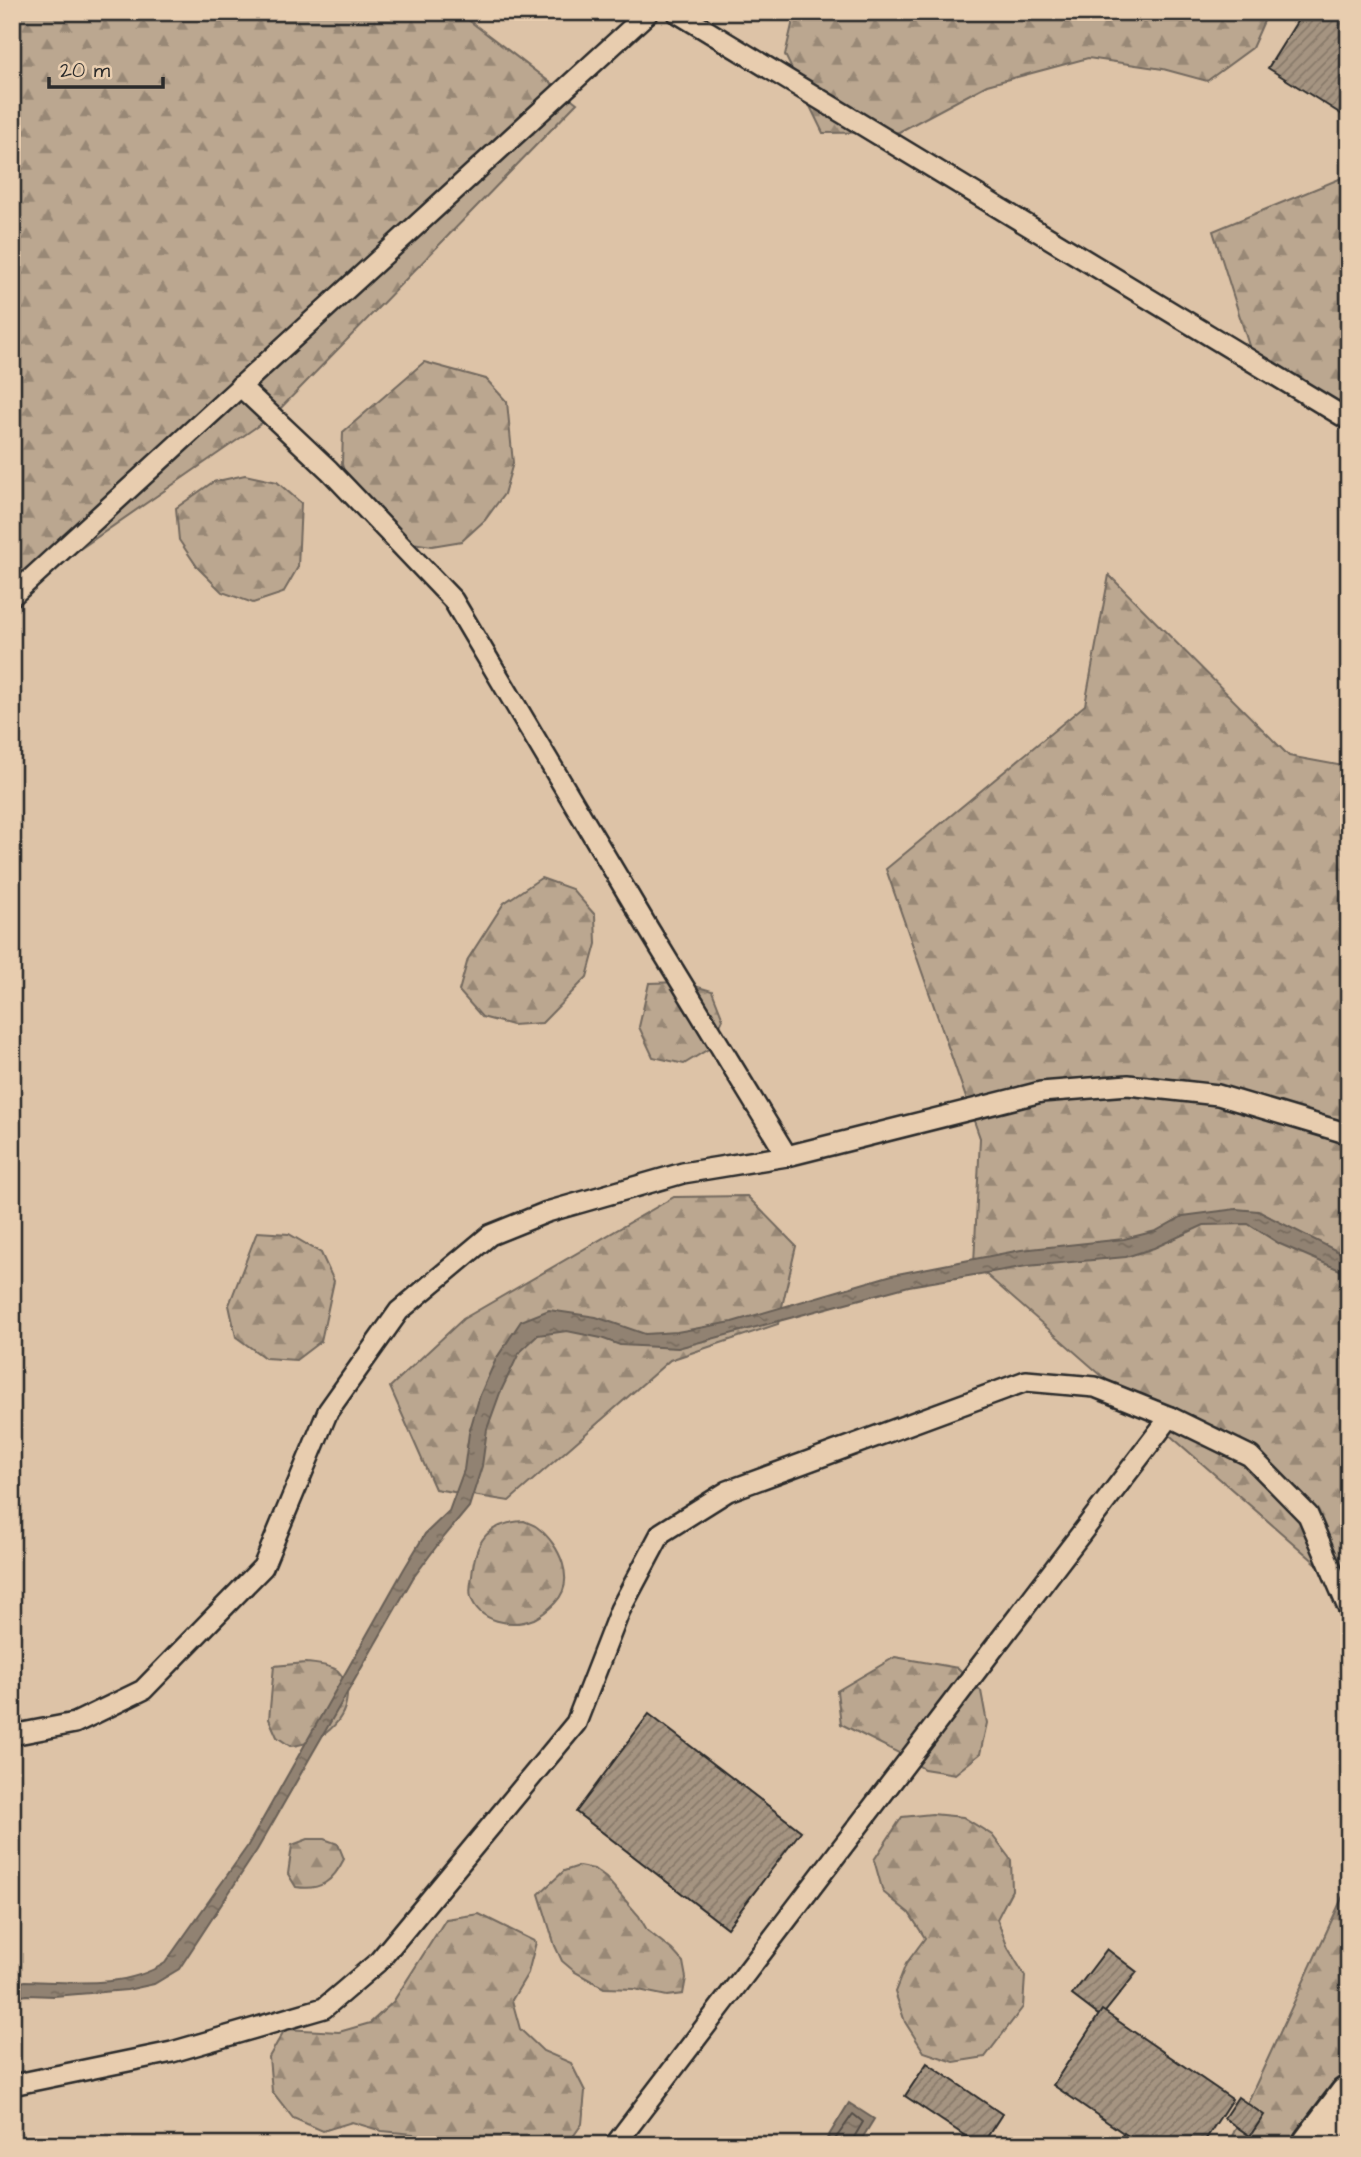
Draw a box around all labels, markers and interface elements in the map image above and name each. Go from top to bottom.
scale bar [49,46,163,90]
text: 20 m [60,56,111,85]

